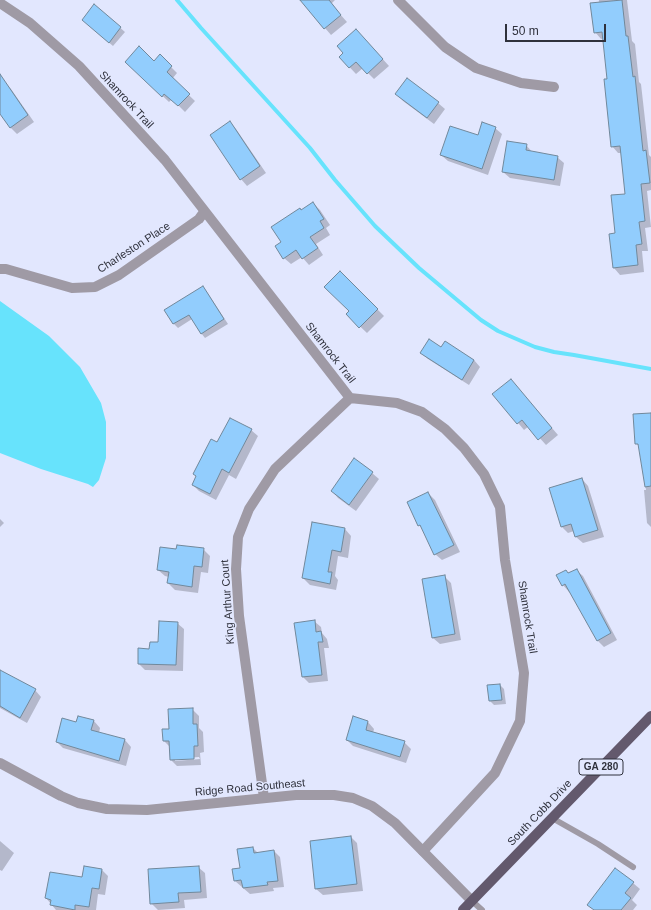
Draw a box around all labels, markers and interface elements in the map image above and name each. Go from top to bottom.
scale bar [507,16,608,42]
text: 50 m [512,24,539,38]
street label: Shamrock Trail [96,69,156,131]
street label: Charleston Place [95,220,173,276]
street label: Shamrock Trail [302,320,358,386]
street label: King Arthur Court [218,559,238,645]
street label: Shamrock Trail [515,580,539,654]
road number: GA 280 [579,759,623,775]
street label: Ridge Road Southeast [194,777,306,799]
street label: South Cobb Drive [505,777,575,849]

